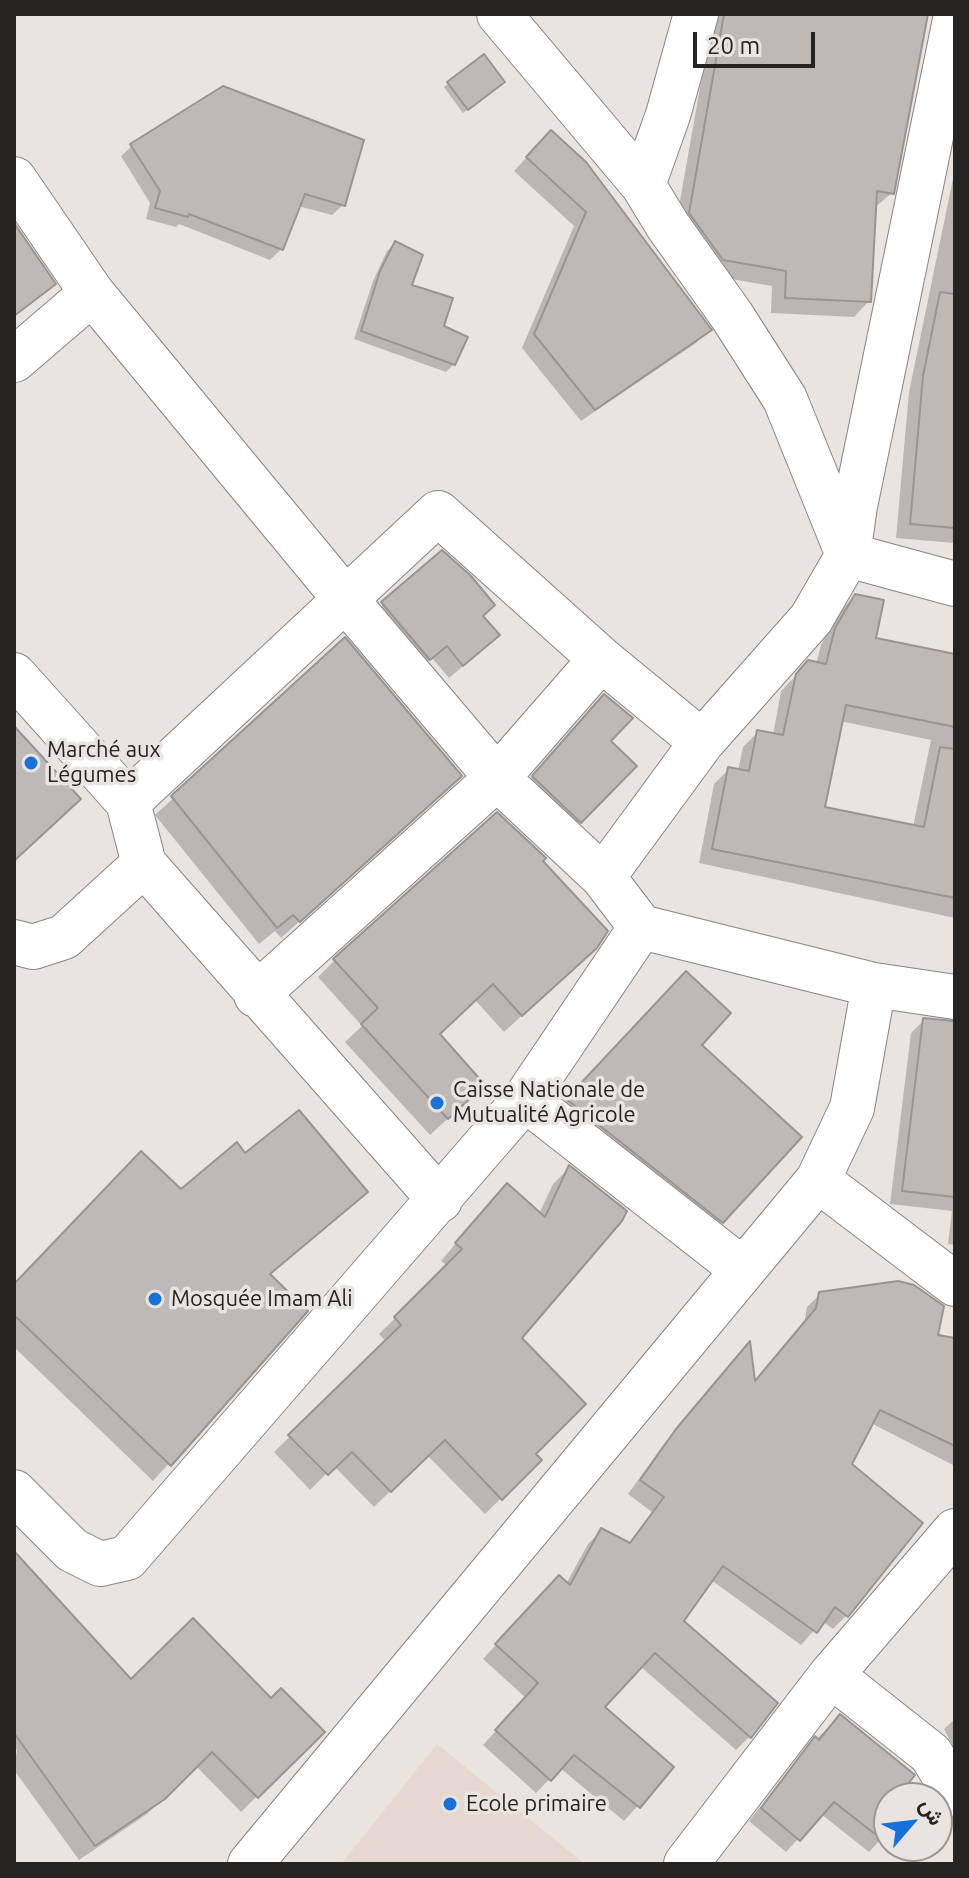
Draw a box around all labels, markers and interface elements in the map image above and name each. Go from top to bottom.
scale bar [697,16,819,66]
text: 20 m [707,32,760,59]
place label: Marché aux Légumes [47,737,161,788]
marker: Marché aux Légumes [22,754,40,772]
place label: Caisse Nationale de Mutualité Agricole [453,1077,645,1128]
marker: Caisse Nationale de Mutualité Agricole [428,1094,446,1112]
place label: Mosquée Imam Ali [171,1286,353,1312]
marker: Mosquée Imam Ali [146,1290,164,1308]
north arrow [873,1782,953,1862]
place label: Ecole primaire [466,1791,607,1817]
text: ش [916,1794,950,1829]
marker: Ecole primaire [441,1795,459,1813]

